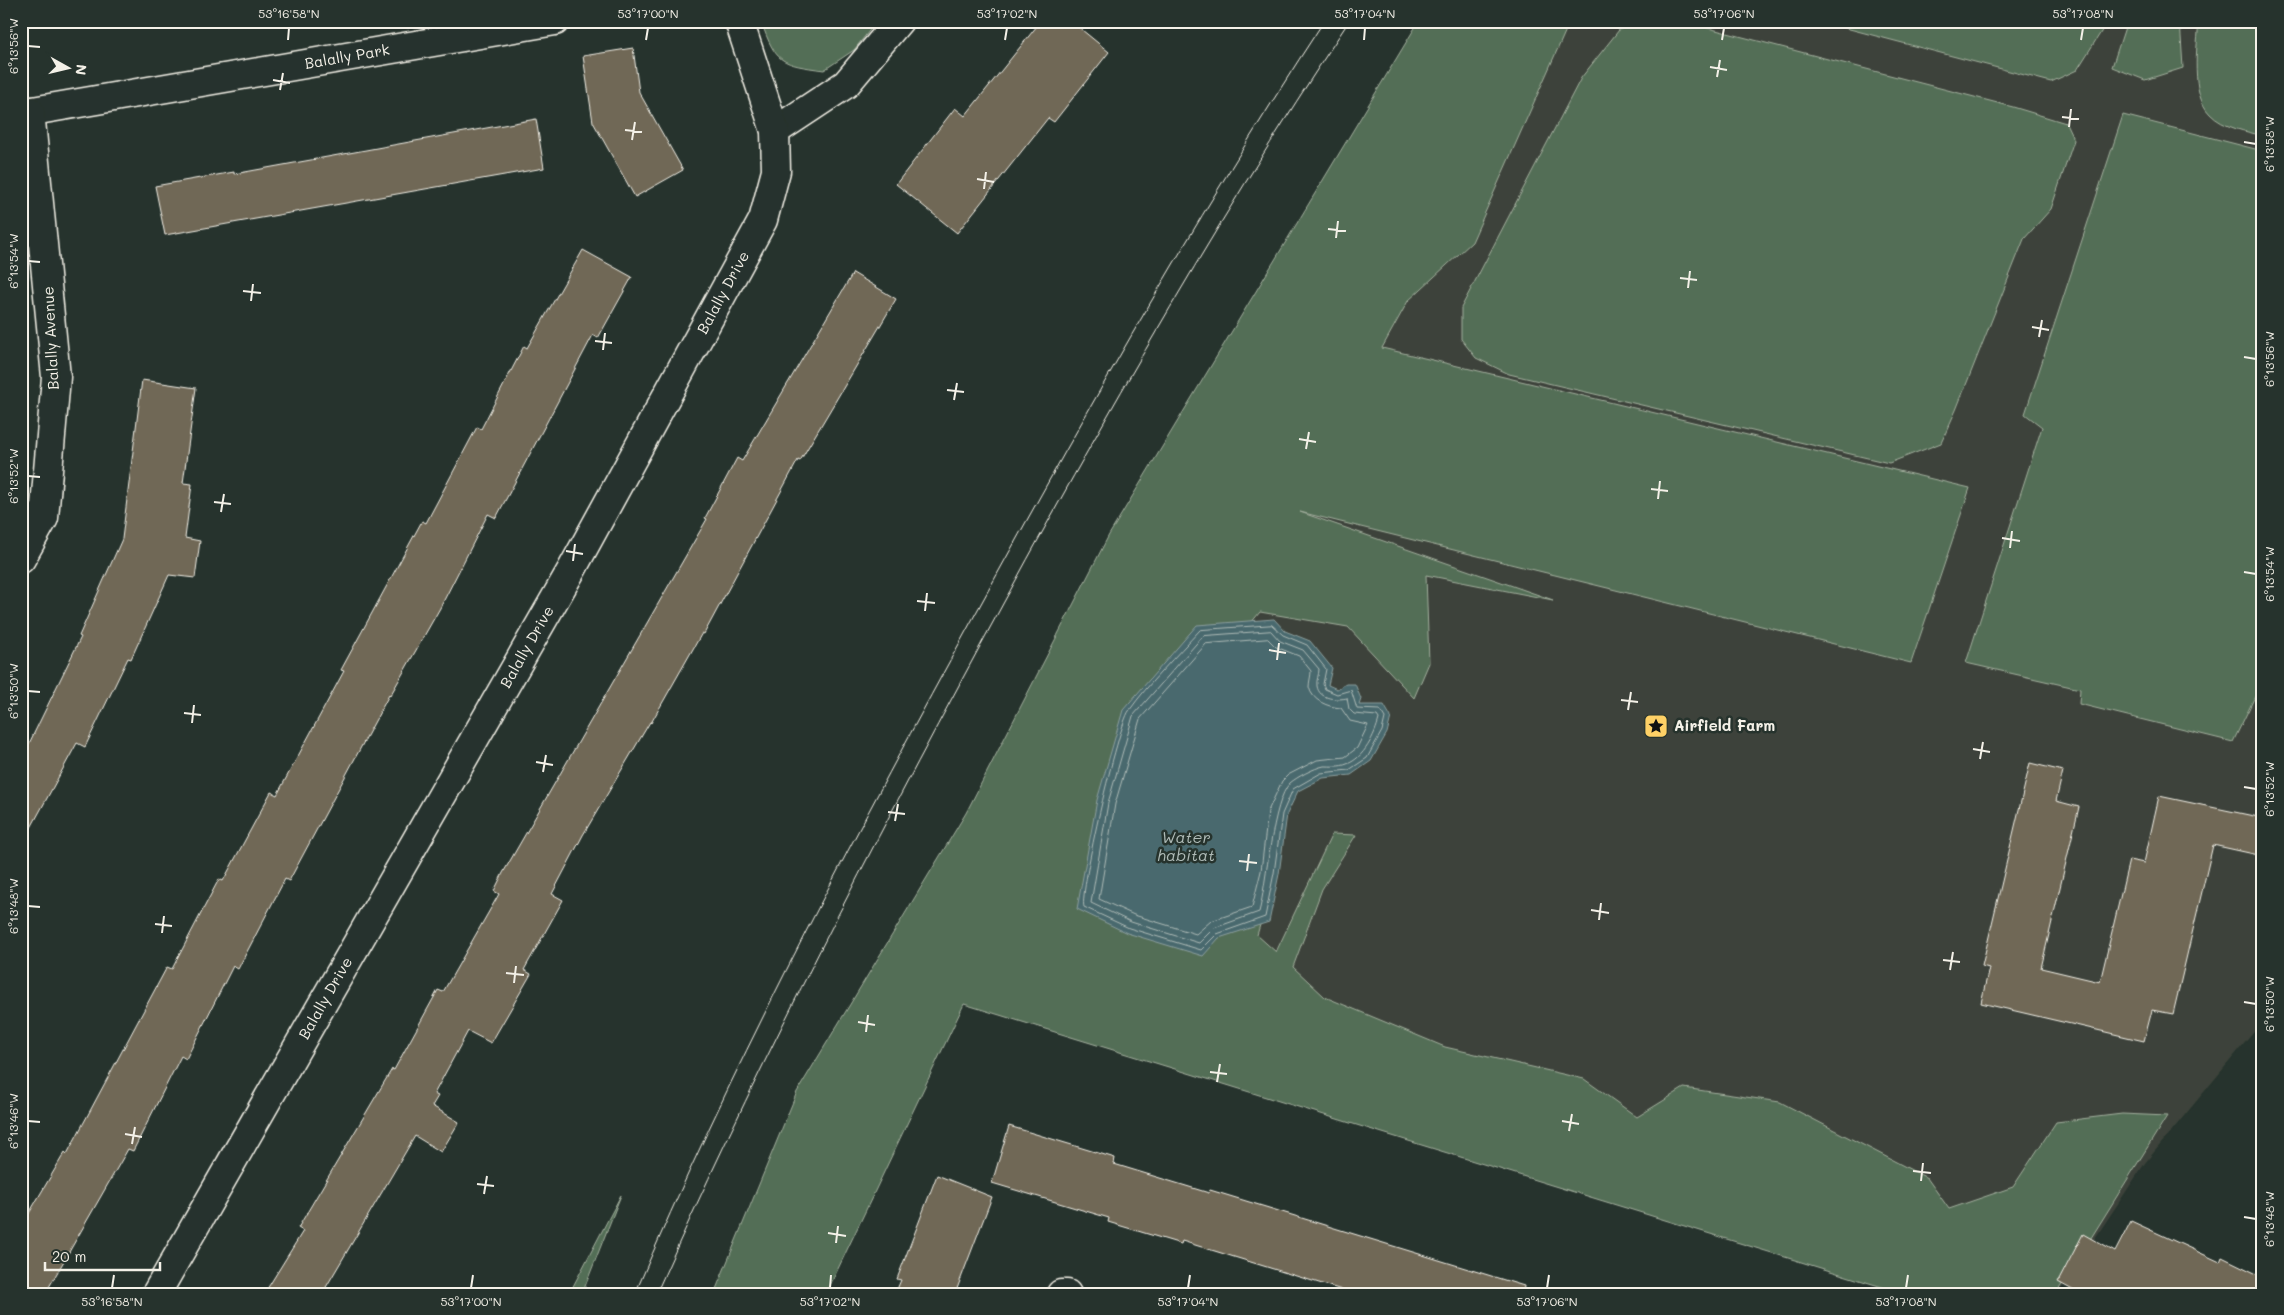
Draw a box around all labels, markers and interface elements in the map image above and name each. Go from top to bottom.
text: 53°16'58"N [258,5,320,21]
text: 53°17'00"N [617,5,679,21]
text: 53°17'02"N [977,5,1037,21]
text: 53°17'04"N [1335,5,1395,21]
text: 53°17'06"N [1693,5,1755,21]
text: 53°17'08"N [2052,5,2114,21]
text: 6°13'56"W [5,18,21,74]
street label: Balally Park [303,39,391,73]
north arrow [42,42,92,92]
text: N [71,63,92,76]
text: 6°13'58"W [2261,116,2277,172]
text: 6°13'54"W [5,233,21,289]
street label: Balally Drive [692,247,753,337]
street label: Balally Avenue [37,286,63,390]
text: 6°13'56"W [2261,331,2277,387]
text: 6°13'52"W [5,448,21,504]
text: 6°13'54"W [2261,546,2277,602]
street label: Balally Drive [495,602,558,691]
text: 6°13'50"W [5,663,21,719]
place icon: Airfield Farm [1643,713,1669,739]
place label: Airfield Farm [1674,715,1775,735]
text: 6°13'52"W [2261,761,2277,817]
water label: Water habitat [1157,826,1215,865]
text: 6°13'48"W [5,878,21,934]
street label: Balally Drive [293,953,356,1042]
text: 6°13'50"W [2261,976,2277,1032]
text: 6°13'46"W [5,1093,21,1149]
text: 6°13'48"W [2261,1191,2277,1247]
scale bar [45,1240,160,1272]
text: 20 m [52,1246,86,1266]
text: 53°16'58"N [81,1293,143,1309]
text: 53°17'00"N [440,1293,502,1309]
text: 53°17'02"N [800,1293,860,1309]
text: 53°17'04"N [1158,1293,1218,1309]
text: 53°17'06"N [1516,1293,1578,1309]
text: 53°17'08"N [1875,1293,1937,1309]

